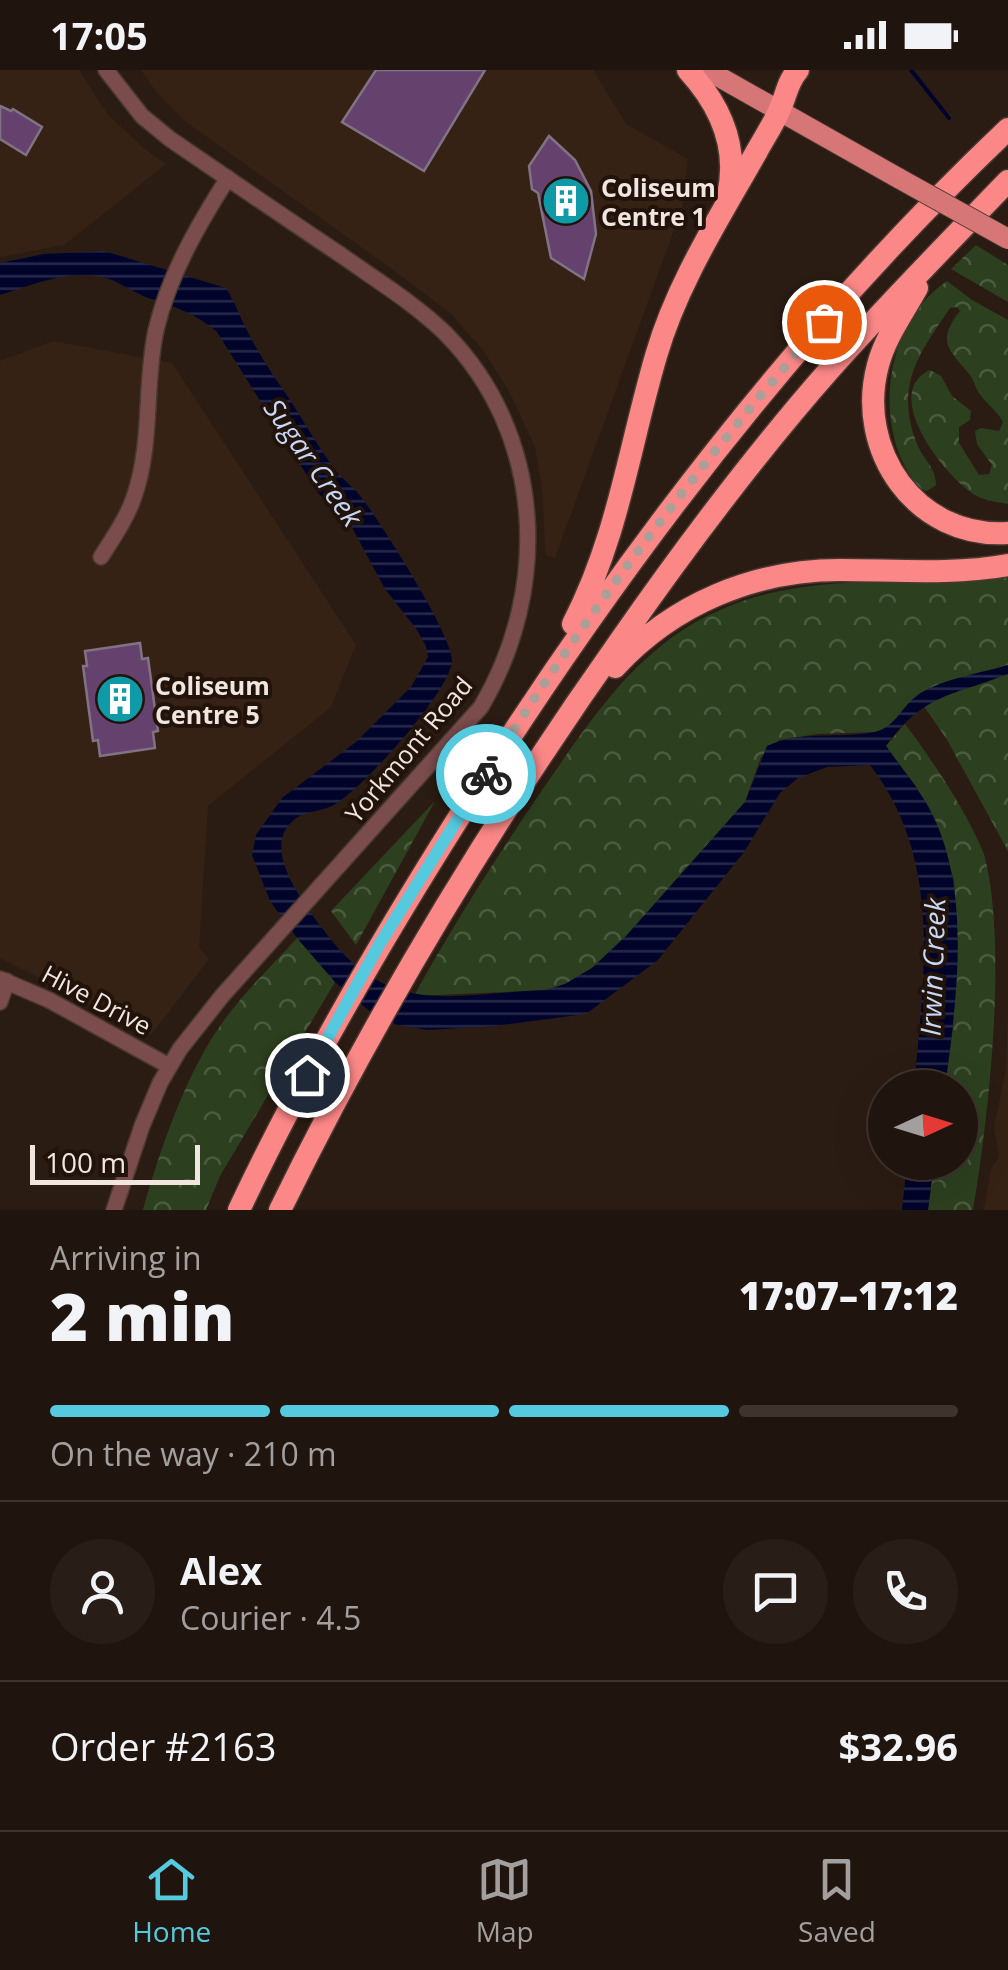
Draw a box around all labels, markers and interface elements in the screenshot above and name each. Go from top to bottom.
text: 17:05 [50,9,148,61]
place label: Coliseum Centre 1 [601,170,716,233]
building icon: Coliseum Centre 1 [540,175,592,227]
pin [782,280,867,365]
icon: bag [797,295,852,350]
water label: Sugar Creek [256,390,373,535]
place label: Coliseum Centre 5 [155,668,270,731]
street label: Yorkmont Road [337,669,479,829]
building icon: Coliseum Centre 5 [94,673,146,725]
courier [436,724,536,824]
icon: bike [459,747,514,802]
water label: Irwin Creek [911,896,953,1037]
street label: Hive Drive [36,956,158,1042]
pin [265,1033,350,1118]
icon: home [280,1048,335,1103]
north arrow [868,1070,978,1180]
map controls [868,1070,978,1180]
scale bar [30,1140,200,1184]
text: 100 m [45,1143,126,1181]
text: Arriving in [50,1236,202,1279]
text: 17:07–17:12 [739,1269,958,1321]
text: 2 min [50,1272,235,1360]
text: On the way · 210 m [50,1432,337,1475]
button: person [50,1539,155,1644]
button: chat [723,1539,828,1644]
button: phone [853,1539,958,1644]
text: Alex [180,1544,262,1596]
text: Courier · 4.5 [180,1596,361,1639]
text: Order #2163 [50,1720,277,1772]
text: $32.96 [839,1720,958,1772]
tab: Home [132,1852,211,1950]
tab: Map [476,1852,534,1950]
tab: Saved [798,1852,876,1950]

